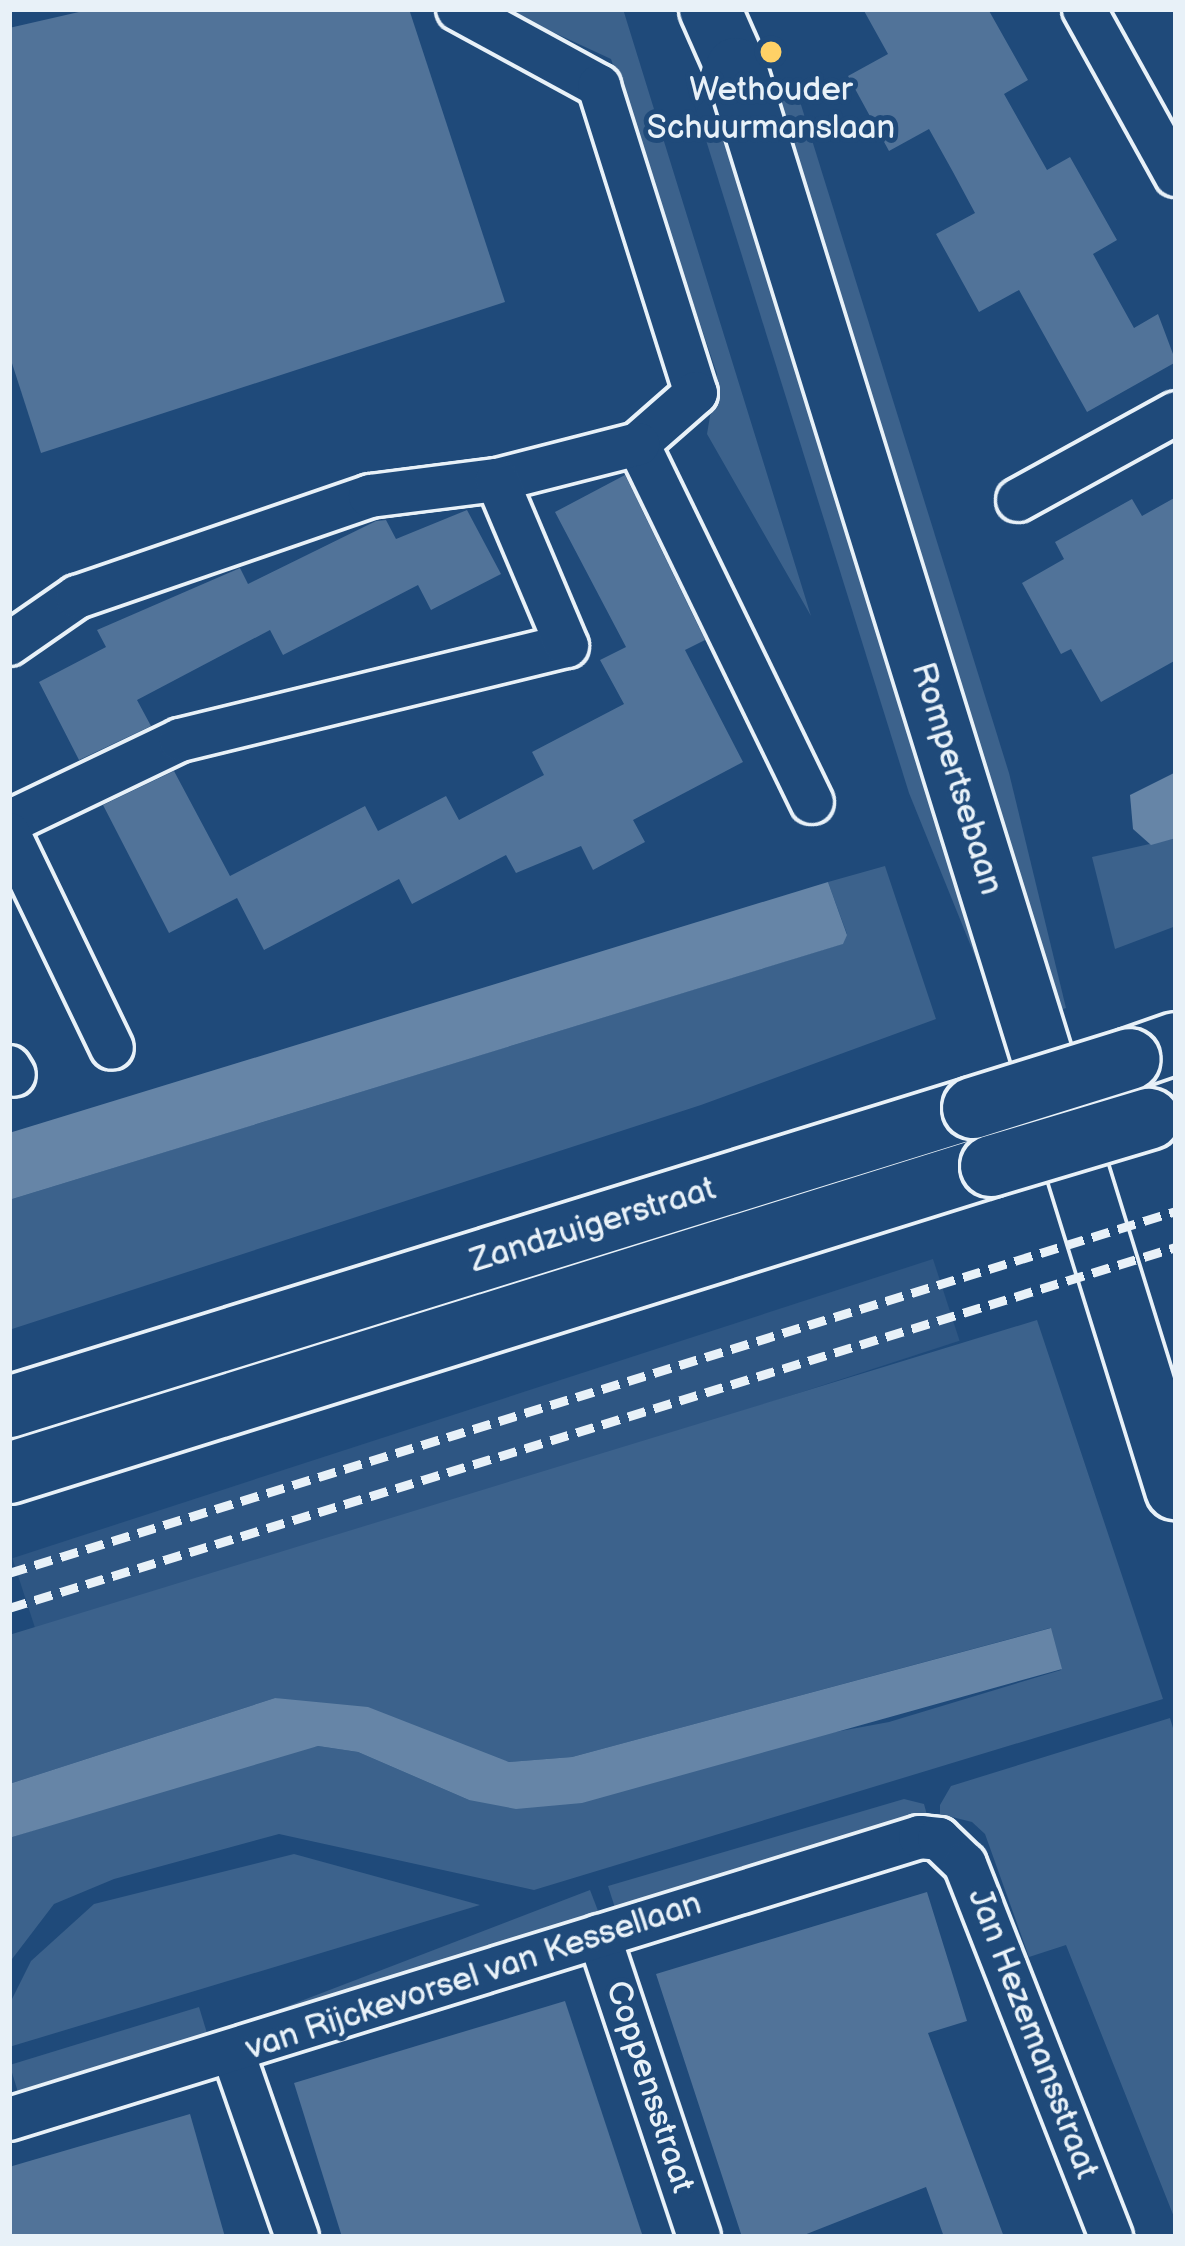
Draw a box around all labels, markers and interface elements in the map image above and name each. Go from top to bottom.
marker: Wethouder Schuurmanslaan [758,39,784,65]
place label: Wethouder Schuurmanslaan [647,71,895,149]
street label: Rompertsebaan [902,658,1010,900]
street label: Zandzuigerstraat [466,1170,720,1282]
street label: Jan Hezemansstraat [958,1883,1106,2185]
street label: van Rijckevorsel van Kessellaan [241,1885,707,2069]
street label: Coppensstraat [596,1976,702,2198]

